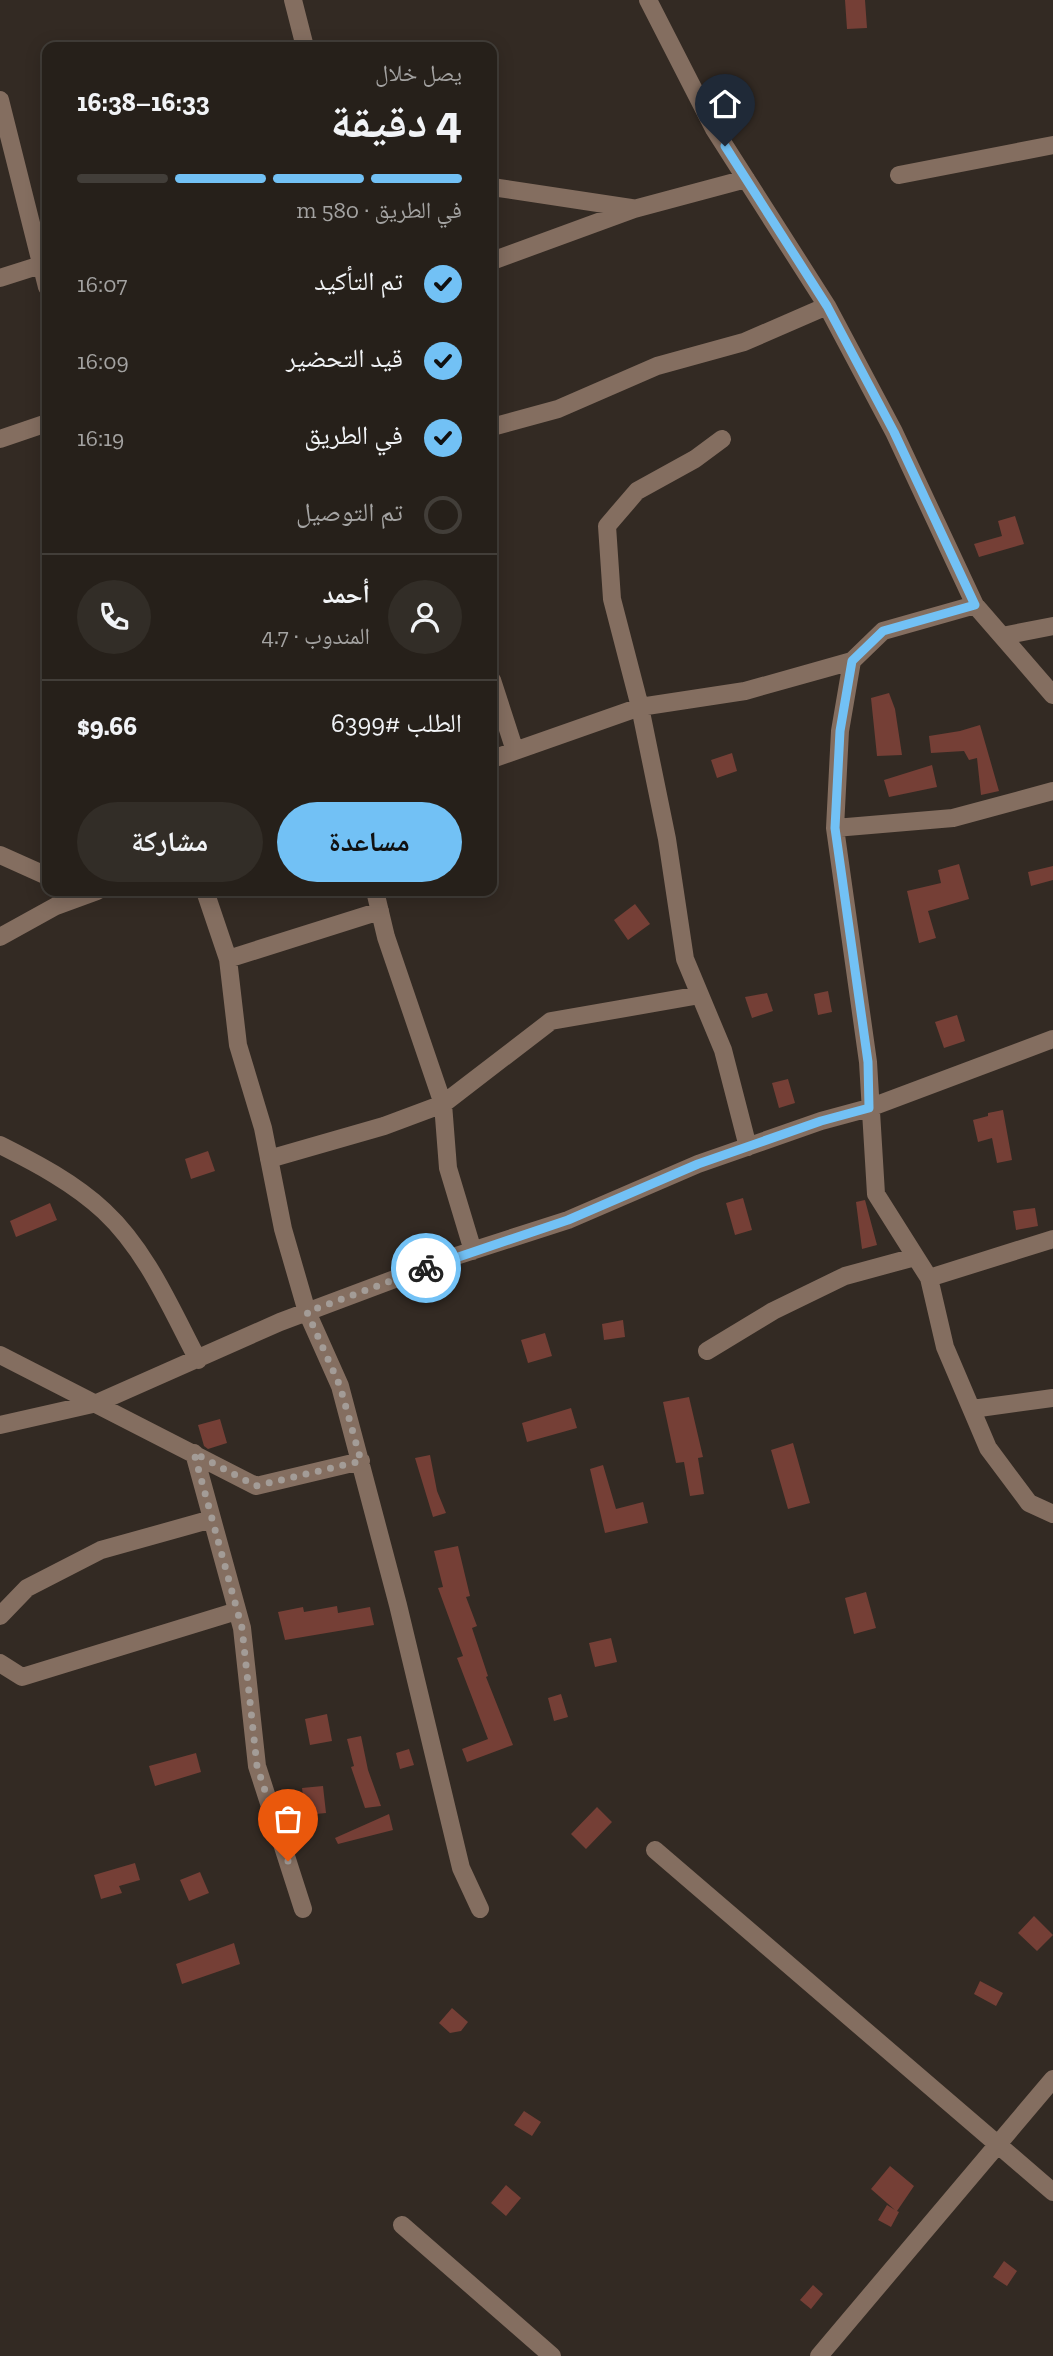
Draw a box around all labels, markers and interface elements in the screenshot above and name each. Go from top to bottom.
text: يصل خلال [375,59,462,87]
pin [695,74,755,146]
icon: home [706,85,744,123]
text: 16:33–16:38 [77,86,210,118]
text: 4 دقيقة [331,94,462,149]
text: في الطريق · 580 m [297,196,462,224]
text: تم التأكيد [314,265,403,297]
icon: check [424,265,462,303]
text: 16:07 [77,270,127,298]
text: قيد التحضير [286,342,403,374]
icon: check [424,342,462,380]
text: 16:09 [77,347,129,375]
text: في الطريق [304,419,403,451]
icon: check [424,419,462,457]
text: 16:19 [77,424,124,452]
text: تم التوصيل [296,496,403,528]
text: أحمد [322,578,370,610]
button: phone [77,580,151,654]
button: person [388,580,462,654]
text: المندوب · 4.7 [262,622,370,650]
text: الطلب #6399 [331,707,462,739]
text: $9.66 [77,710,137,742]
button: مشاركة [77,802,263,882]
button: مساعدة [277,802,462,882]
courier [391,1233,461,1303]
icon: bike [407,1249,445,1287]
pin [258,1789,318,1861]
icon: bag [269,1800,307,1838]

